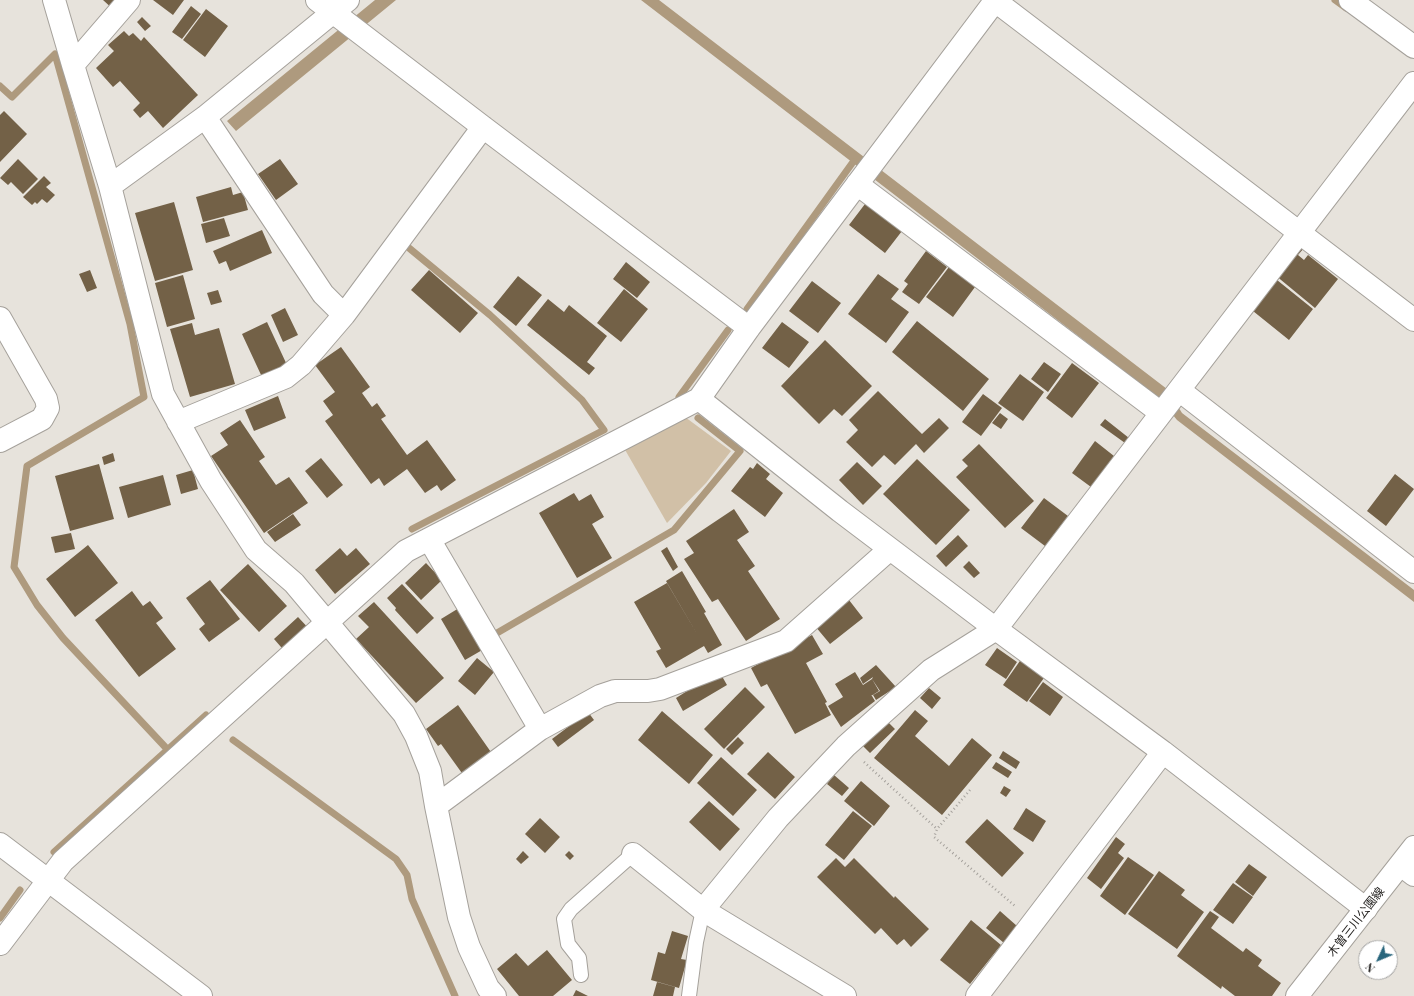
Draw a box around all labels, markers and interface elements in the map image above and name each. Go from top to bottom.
street label: 木曽三川公園線 [1324,884,1388,960]
north arrow [1358,940,1398,980]
text: N [1362,960,1378,976]

